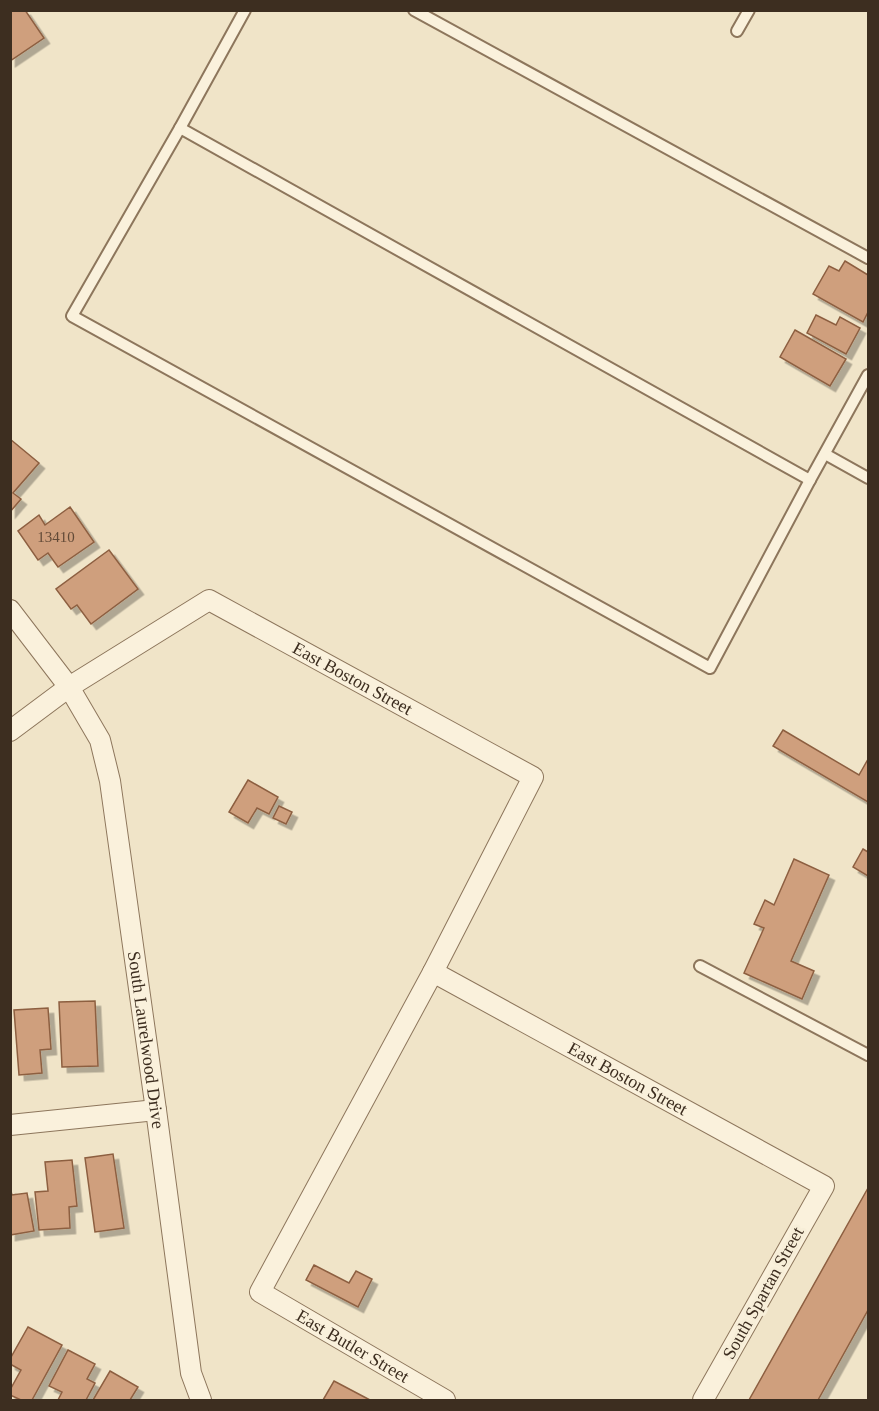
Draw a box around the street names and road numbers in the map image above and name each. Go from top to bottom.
street label: East Boston Street [289,638,416,719]
street label: South Laurelwood Drive [124,950,168,1130]
street label: East Boston Street [565,1038,691,1119]
street label: South Spartan Street [718,1223,808,1363]
street label: East Butler Street [293,1305,413,1387]

